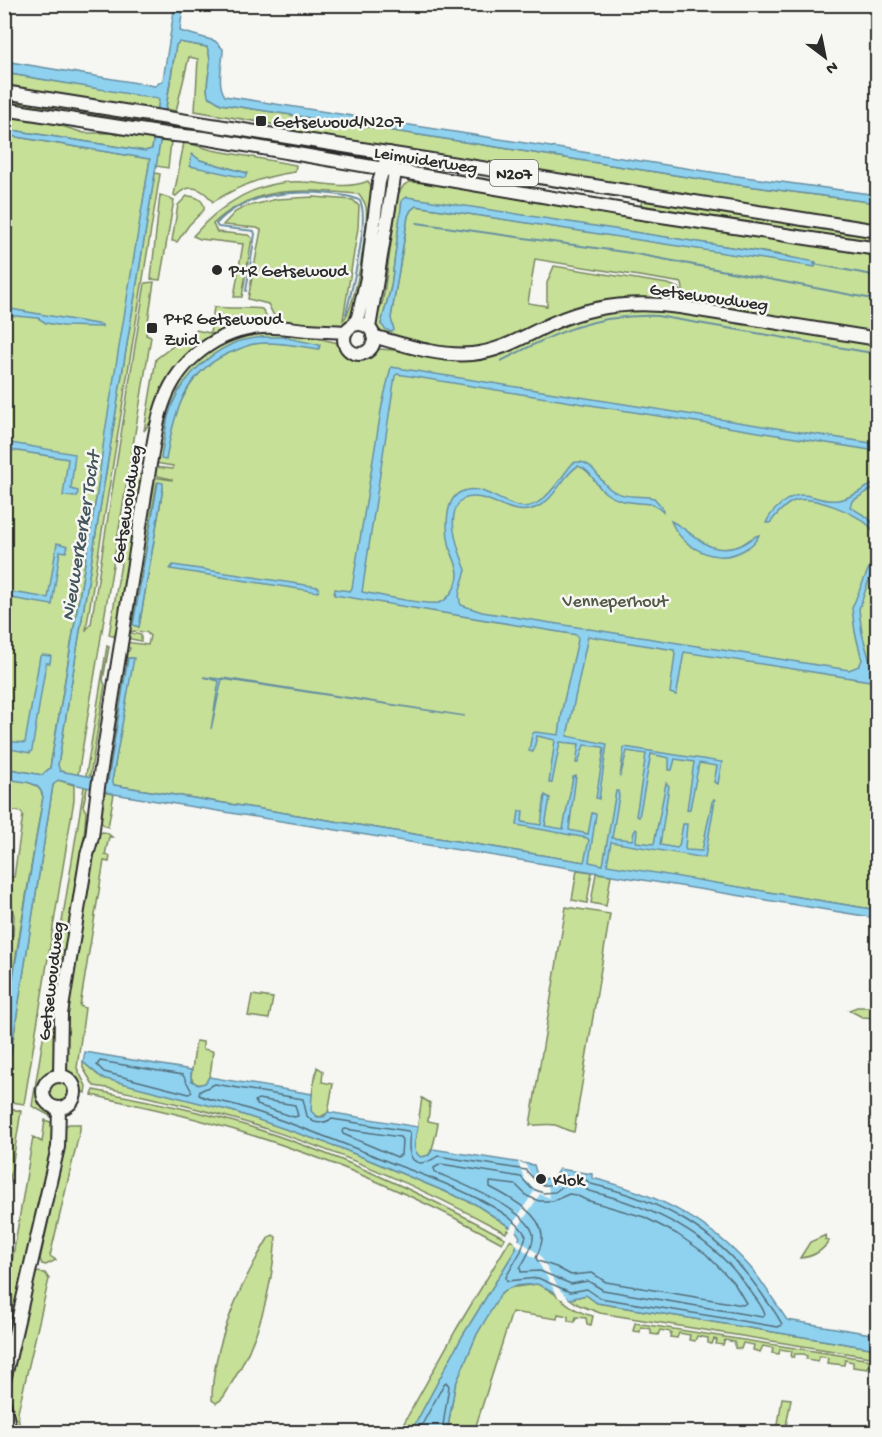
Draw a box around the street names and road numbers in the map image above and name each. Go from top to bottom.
street label: Leimuiderweg [372,143,479,180]
road number: N207 [490,160,538,186]
street label: Getsewoudweg [648,280,769,317]
street label: Getsewoudweg [109,444,148,565]
street label: Getsewoudweg [35,921,70,1042]

